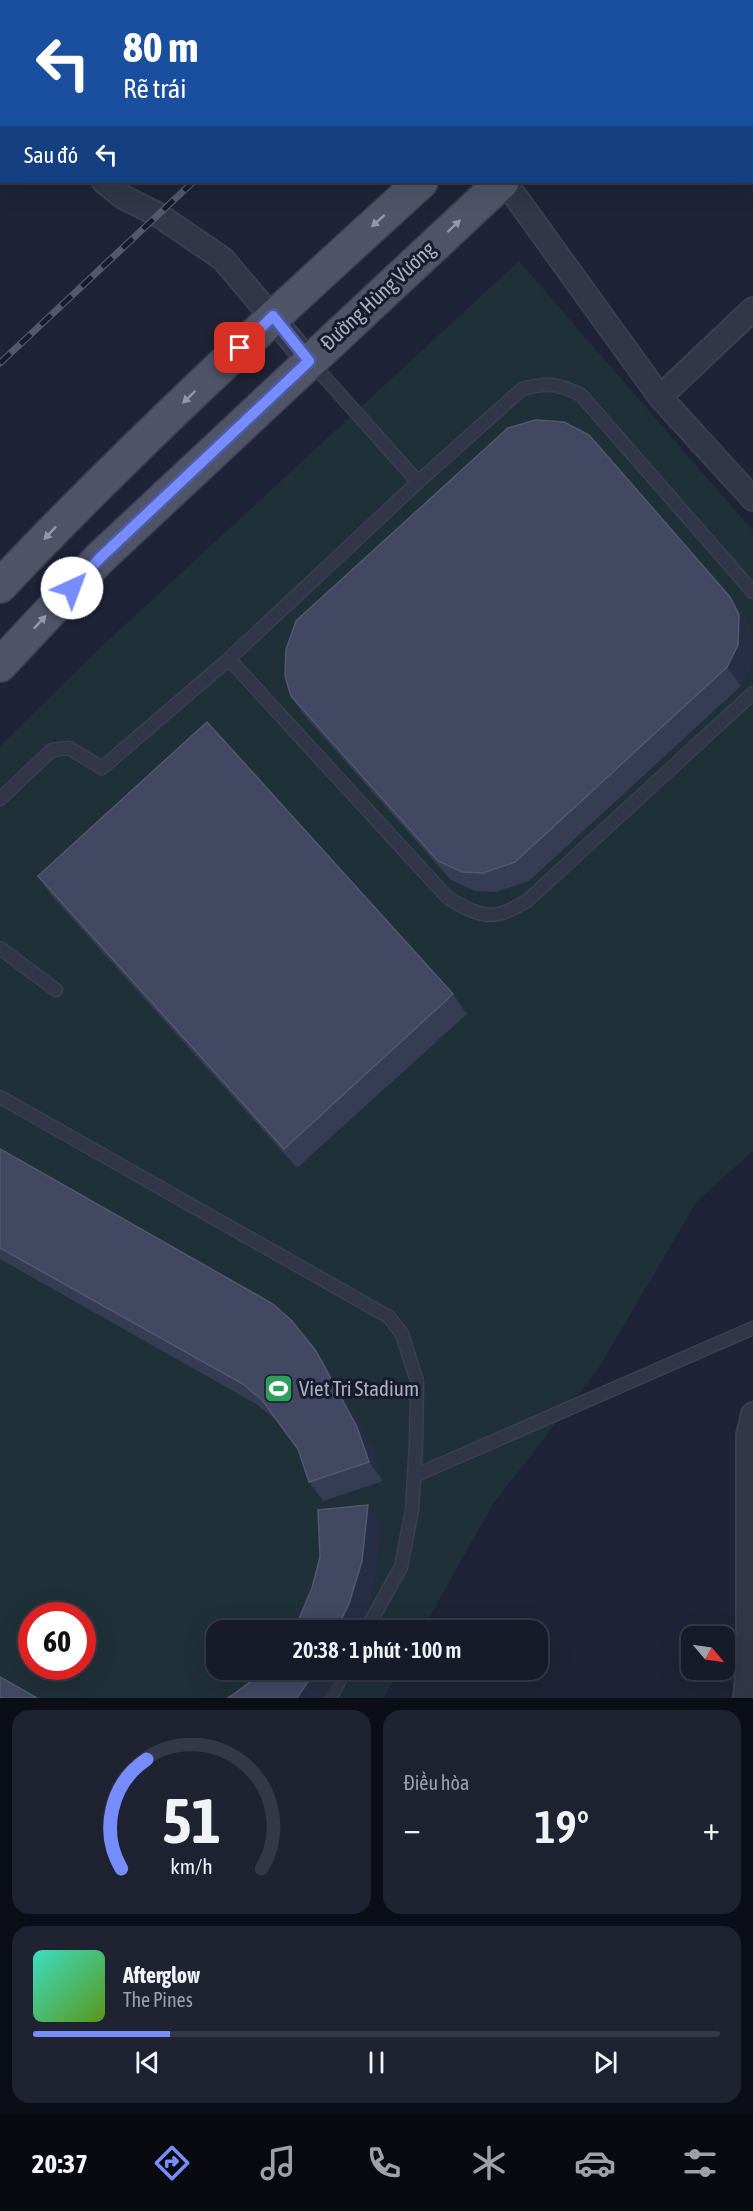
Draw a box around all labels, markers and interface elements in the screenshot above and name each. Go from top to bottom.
text: 80 m [123,23,198,71]
icon: left [24,24,102,102]
text: Rẽ trái [123,73,186,104]
icon: left [90,138,123,171]
text: Sau đó [24,142,78,168]
one-way arrow [371,214,386,227]
one-way arrow [446,219,461,233]
street label: Đường Hùng Vương [315,236,439,354]
pin [214,322,265,373]
icon: arrive [223,331,256,364]
one-way arrow [182,390,197,404]
one-way arrow [43,526,57,540]
position arrow [40,556,104,620]
one-way arrow [33,615,47,630]
sports icon: Viet Tri Stadium [262,1373,294,1405]
place label: Viet Tri Stadium [299,1376,419,1400]
speed limit sign: 60 [18,1602,96,1680]
north arrow [681,1626,735,1680]
map controls [681,1626,735,1680]
text: 20:38 · 1 phút · 100 m [293,1637,461,1663]
text: Điều hòa [404,1771,469,1794]
text: 51 [162,1785,221,1856]
text: 19° [534,1801,589,1853]
text: − [404,1809,421,1847]
text: + [703,1809,720,1847]
text: km/h [170,1854,213,1879]
text: Afterglow [123,1962,200,1988]
text: The Pines [123,1988,193,2011]
icon: previous [131,2046,164,2079]
icon: pause [360,2046,393,2079]
icon: next [589,2046,622,2079]
icon: directions [151,2142,193,2184]
icon: music [257,2142,299,2184]
icon: phone [363,2142,405,2184]
icon: climate [468,2142,510,2184]
icon: car [574,2142,616,2184]
icon: filters [679,2142,721,2184]
text: 20:37 [32,2148,88,2179]

